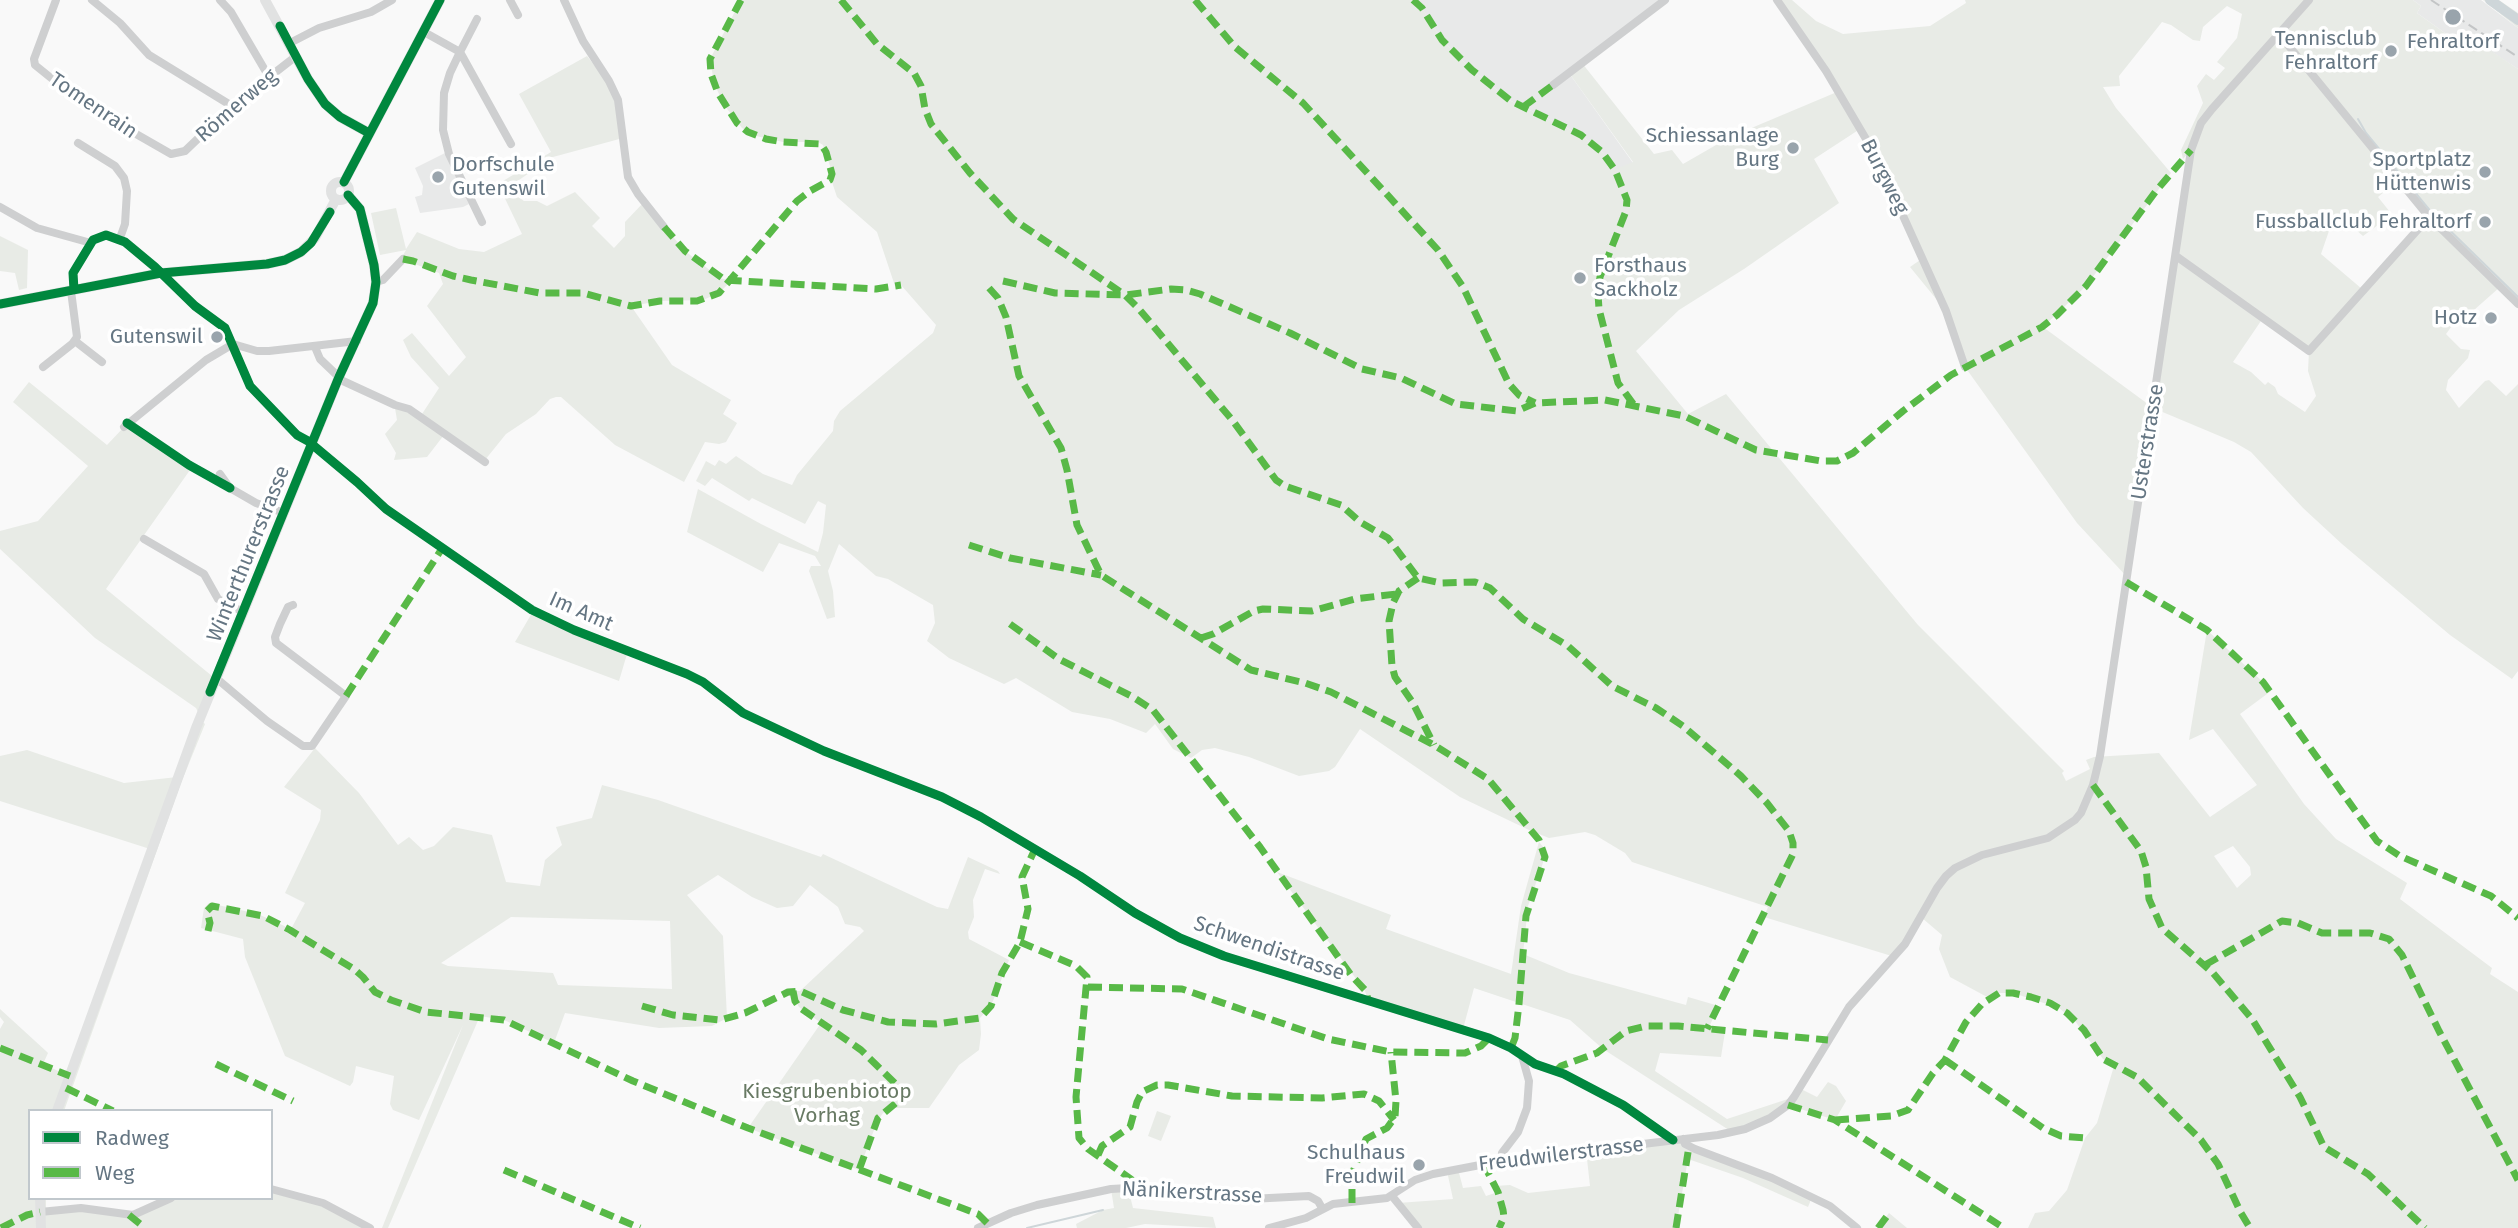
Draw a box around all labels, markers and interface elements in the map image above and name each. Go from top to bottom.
marker: Fehraltorf [2443,7,2463,27]
place label: Tennisclub Fehraltorf [2275,26,2377,76]
place label: Fehraltorf [2407,29,2499,55]
marker: Tennisclub Fehraltorf [2383,43,2399,59]
street label: Römerweg [191,64,283,148]
street label: Tomenrain [44,67,142,145]
place label: Schiessanlage Burg [1646,123,1779,173]
street label: Burgweg [1854,135,1914,219]
marker: Schiessanlage Burg [1785,140,1801,156]
place label: Sportplatz Hüttenwis [2372,147,2471,197]
place label: Dorfschule Gutenswil [452,152,555,202]
marker: Sportplatz Hüttenwis [2477,164,2493,180]
marker: Dorfschule Gutenswil [430,169,446,185]
place label: Fussballclub Fehraltorf [2255,209,2471,235]
marker: Fussballclub Fehraltorf [2477,214,2493,230]
place label: Forsthaus Sackholz [1594,253,1687,303]
marker: Forsthaus Sackholz [1572,270,1588,286]
place label: Hotz [2434,305,2477,331]
marker: Hotz [2483,310,2499,326]
place label: Gutenswil [110,324,203,350]
marker: Gutenswil [209,329,225,345]
street label: Usterstrasse [2126,382,2170,502]
street label: Winterthurerstrasse [202,462,296,646]
street label: Im Amt [545,587,617,637]
street label: Schwendistrasse [1190,911,1348,987]
park label: Kiesgrubenbiotop Vorhag [742,1079,912,1129]
legend [28,1109,273,1200]
text: Radweg [95,1125,169,1151]
street label: Freudwilerstrasse [1477,1132,1645,1178]
place label: Schulhaus Freudwil [1307,1140,1405,1190]
marker: Schulhaus Freudwil [1411,1157,1427,1173]
text: Weg [95,1160,135,1186]
street label: Nänikerstrasse [1121,1177,1263,1209]

